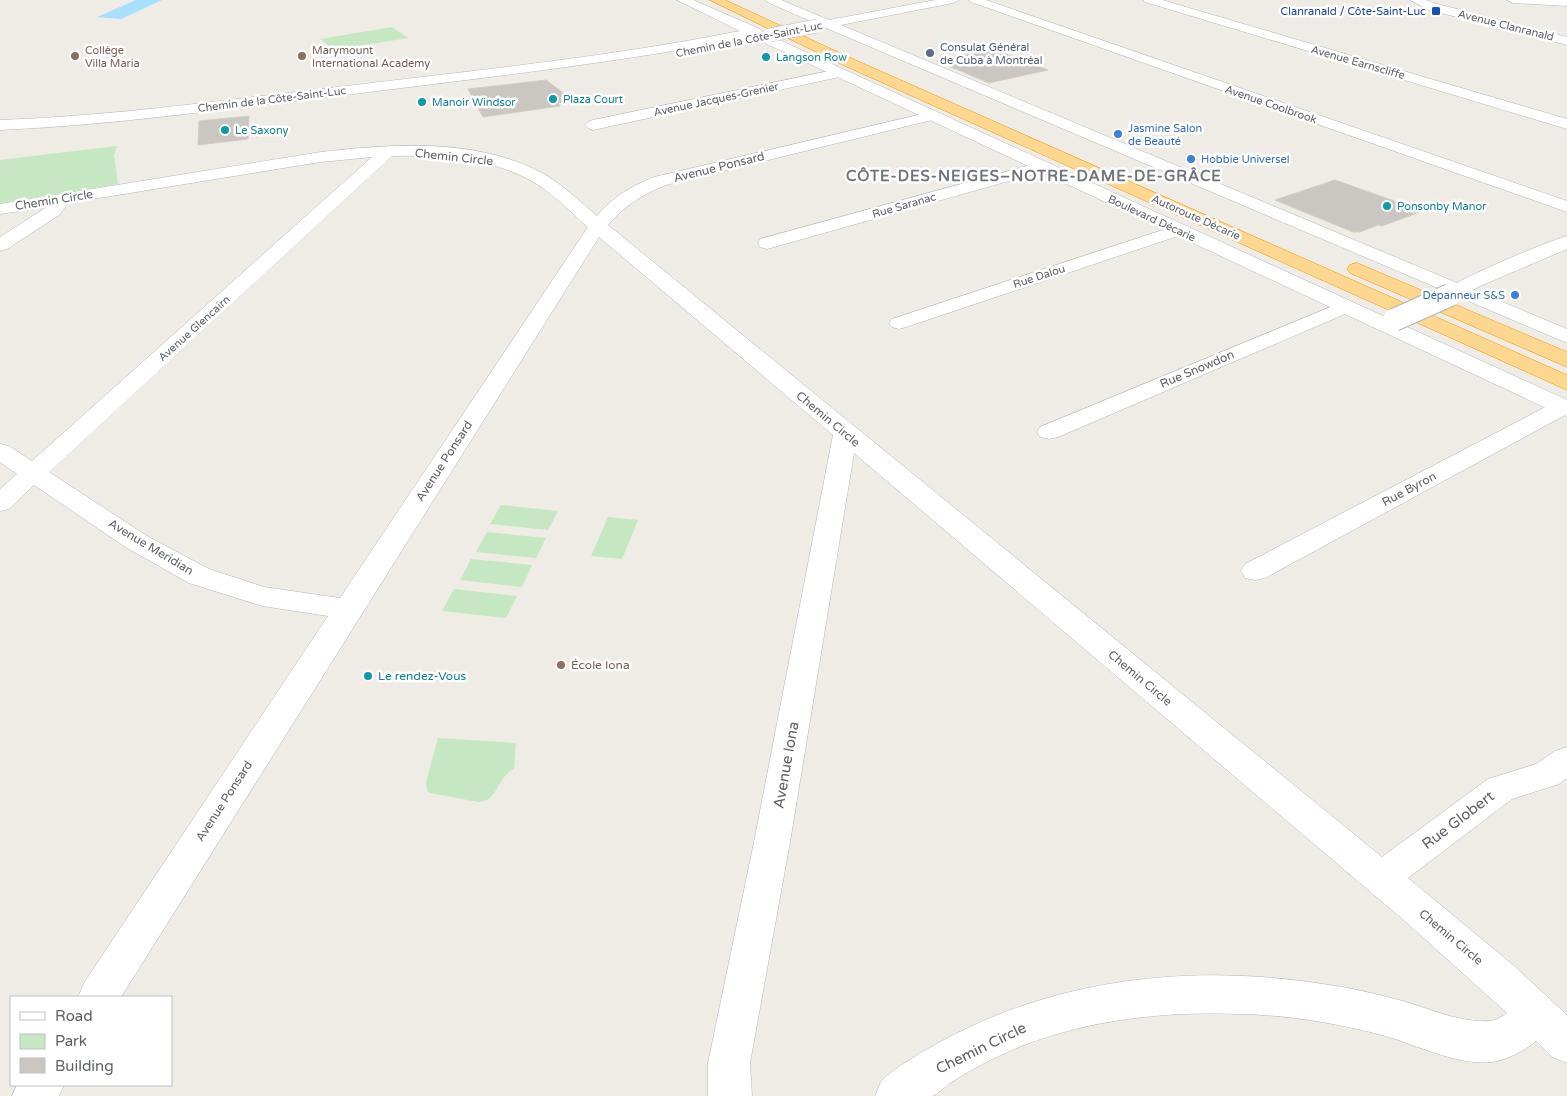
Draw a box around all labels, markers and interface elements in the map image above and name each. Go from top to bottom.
place label: Clanranald / Côte-Saint-Luc [1281,5,1426,18]
marker: Clanranald / Côte-Saint-Luc [1430,5,1442,17]
street label: Avenue Clanranald [1457,7,1555,44]
street label: Chemin de la Côte-Saint-Luc [675,19,824,60]
place label: Consulat Général de Cuba à Montréal [940,41,1042,67]
street label: Avenue Earnscliffe [1309,43,1406,82]
place label: Collège Villa Maria [85,44,140,70]
place label: Marymount International Academy [312,44,430,70]
marker: Consulat Général de Cuba à Montréal [924,47,936,59]
marker: Collège Villa Maria [69,50,81,62]
marker: Marymount International Academy [296,50,308,62]
marker: Langson Row [760,51,772,63]
place label: Langson Row [776,51,847,64]
street label: Avenue Jacques-Grenier [652,80,781,119]
street label: Avenue Coolbrook [1223,83,1318,126]
street label: Chemin de la Côte-Saint-Luc [197,84,347,115]
marker: Plaza Court [547,93,559,105]
place label: Plaza Court [563,93,623,106]
marker: Manoir Windsor [416,96,428,108]
place label: Manoir Windsor [432,96,516,109]
place label: Jasmine Salon de Beauté [1128,122,1202,148]
marker: Le Saxony [219,124,231,136]
place label: Le Saxony [235,124,288,137]
marker: Jasmine Salon de Beauté [1112,128,1124,140]
street label: Chemin Circle [414,146,494,168]
street label: Avenue Ponsard [672,149,766,185]
marker: Hobbie Universel [1185,153,1197,165]
place label: Hobbie Universel [1201,153,1290,166]
district label: CÔTE-DES-NEIGES–NOTRE-DAME-DE-GRÂCE [846,167,1222,185]
street label: Chemin Circle [14,187,94,213]
street label: Rue Saranac [871,190,938,221]
street label: Boulevard Décarie [1106,192,1198,244]
street label: Autoroute Décarie [1149,192,1242,243]
marker: Ponsonby Manor [1381,200,1393,212]
place label: Ponsonby Manor [1397,200,1487,213]
street label: Rue Dalou [1011,262,1067,291]
place label: Dépanneur S&S [1423,289,1505,302]
marker: Dépanneur S&S [1509,289,1521,301]
street label: Avenue Glencairn [156,293,233,364]
street label: Rue Snowdon [1158,347,1236,391]
street label: Chemin Circle [793,388,863,450]
street label: Avenue Ponsard [413,418,475,504]
street label: Rue Byron [1379,469,1439,509]
street label: Avenue Meridian [106,516,196,578]
street label: Chemin Circle [1105,647,1175,709]
place label: École Iona [571,658,630,672]
marker: École Iona [555,659,567,671]
place label: Le rendez-Vous [378,669,466,683]
marker: Le rendez-Vous [362,670,374,682]
street label: Avenue Iona [769,720,803,810]
street label: Avenue Ponsard [193,758,255,844]
street label: Rue Globert [1418,787,1498,853]
street label: Chemin Circle [1416,906,1486,968]
legend [10,996,172,1086]
text: Road [55,1007,93,1025]
street label: Chemin Circle [933,1018,1029,1078]
text: Park [55,1032,87,1050]
text: Building [55,1057,114,1075]

